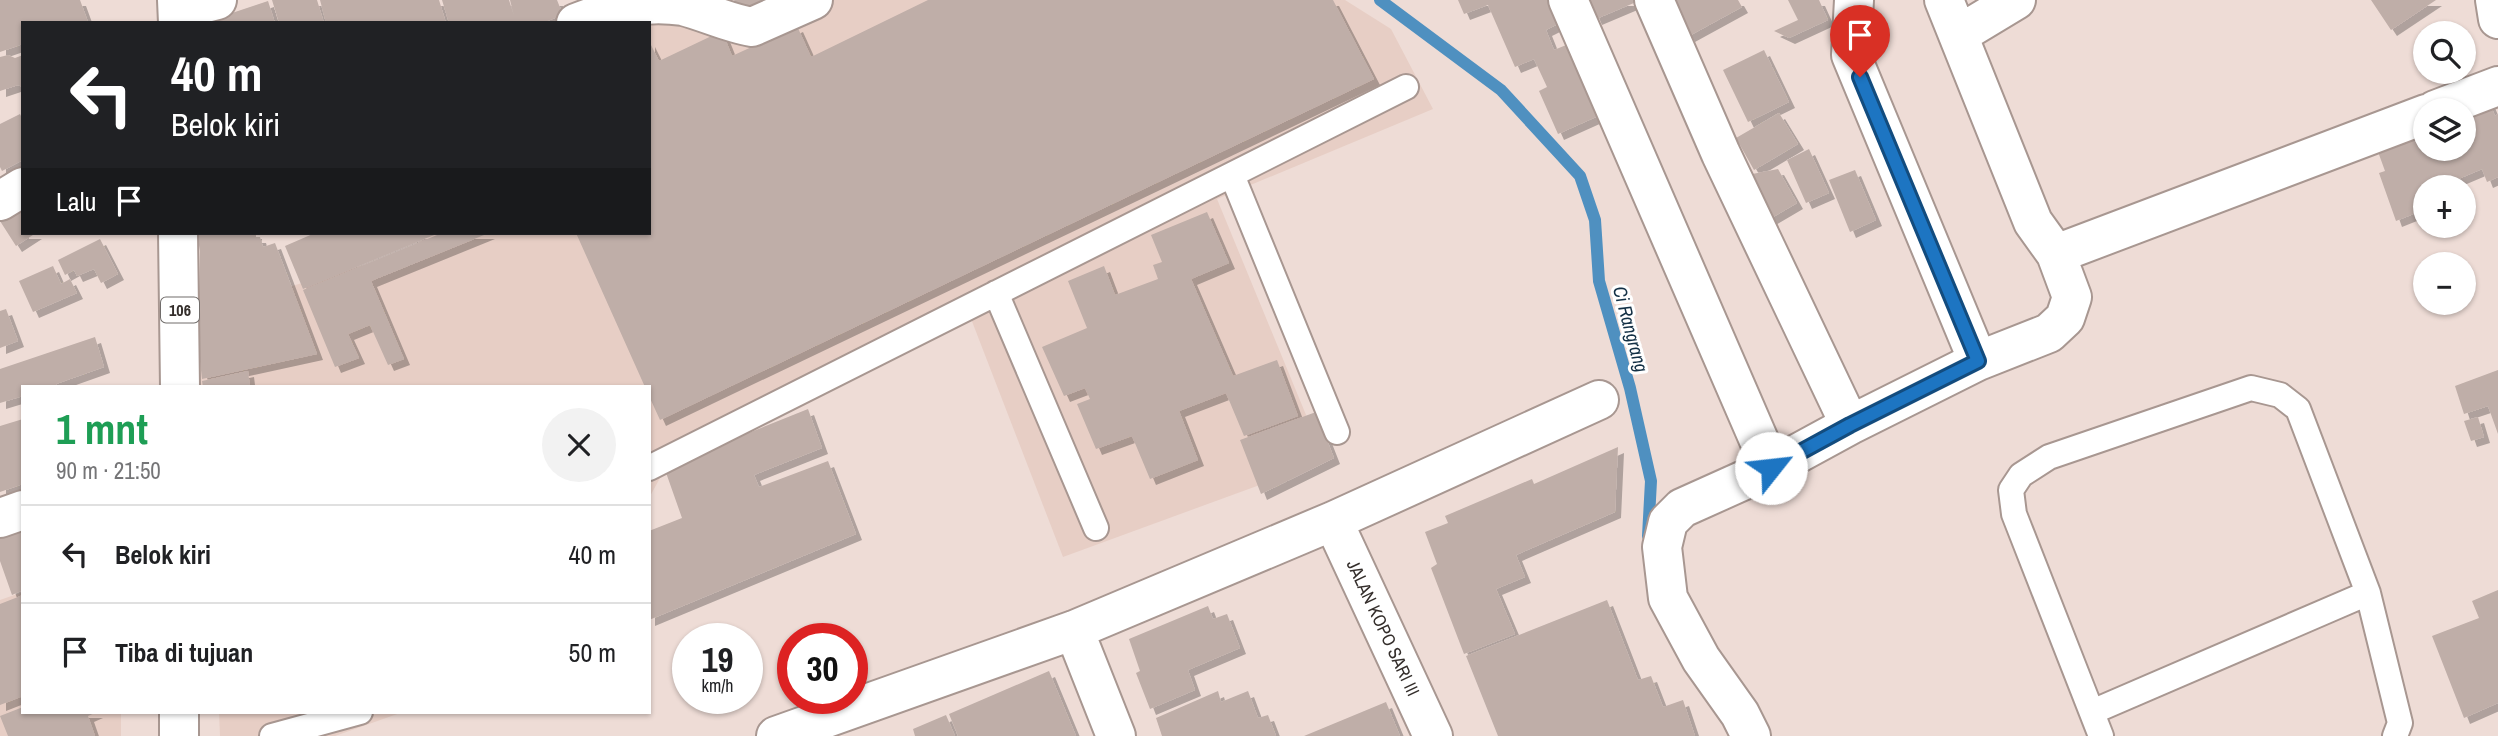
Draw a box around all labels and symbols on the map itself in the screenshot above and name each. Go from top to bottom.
pin [1830,5,1890,77]
water label: Ci Rangrang [1607,283,1655,375]
road number: 106 [161,298,199,322]
position arrow [1734,431,1808,505]
street label: JALAN KOPO SARI III [1341,556,1426,700]
speed limit sign: 30 [777,623,868,714]

